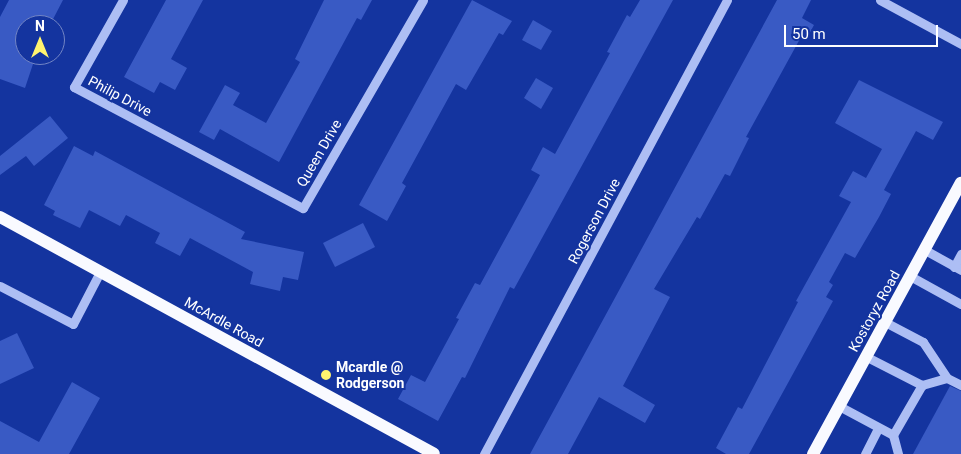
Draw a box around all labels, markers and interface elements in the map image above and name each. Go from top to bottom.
north arrow [15,15,65,65]
scale bar [786,15,940,47]
text: N [35,18,45,34]
text: 50 m [792,25,826,43]
street label: Philip Drive [85,72,155,120]
street label: Queen Drive [293,116,345,190]
street label: Rogerson Drive [564,175,624,267]
street label: Kostoryz Road [845,267,903,355]
street label: McArdle Road [182,293,266,351]
place label: Mcardle @ Rodgerson [336,359,404,392]
marker: Mcardle @ Rodgerson [320,369,332,381]

